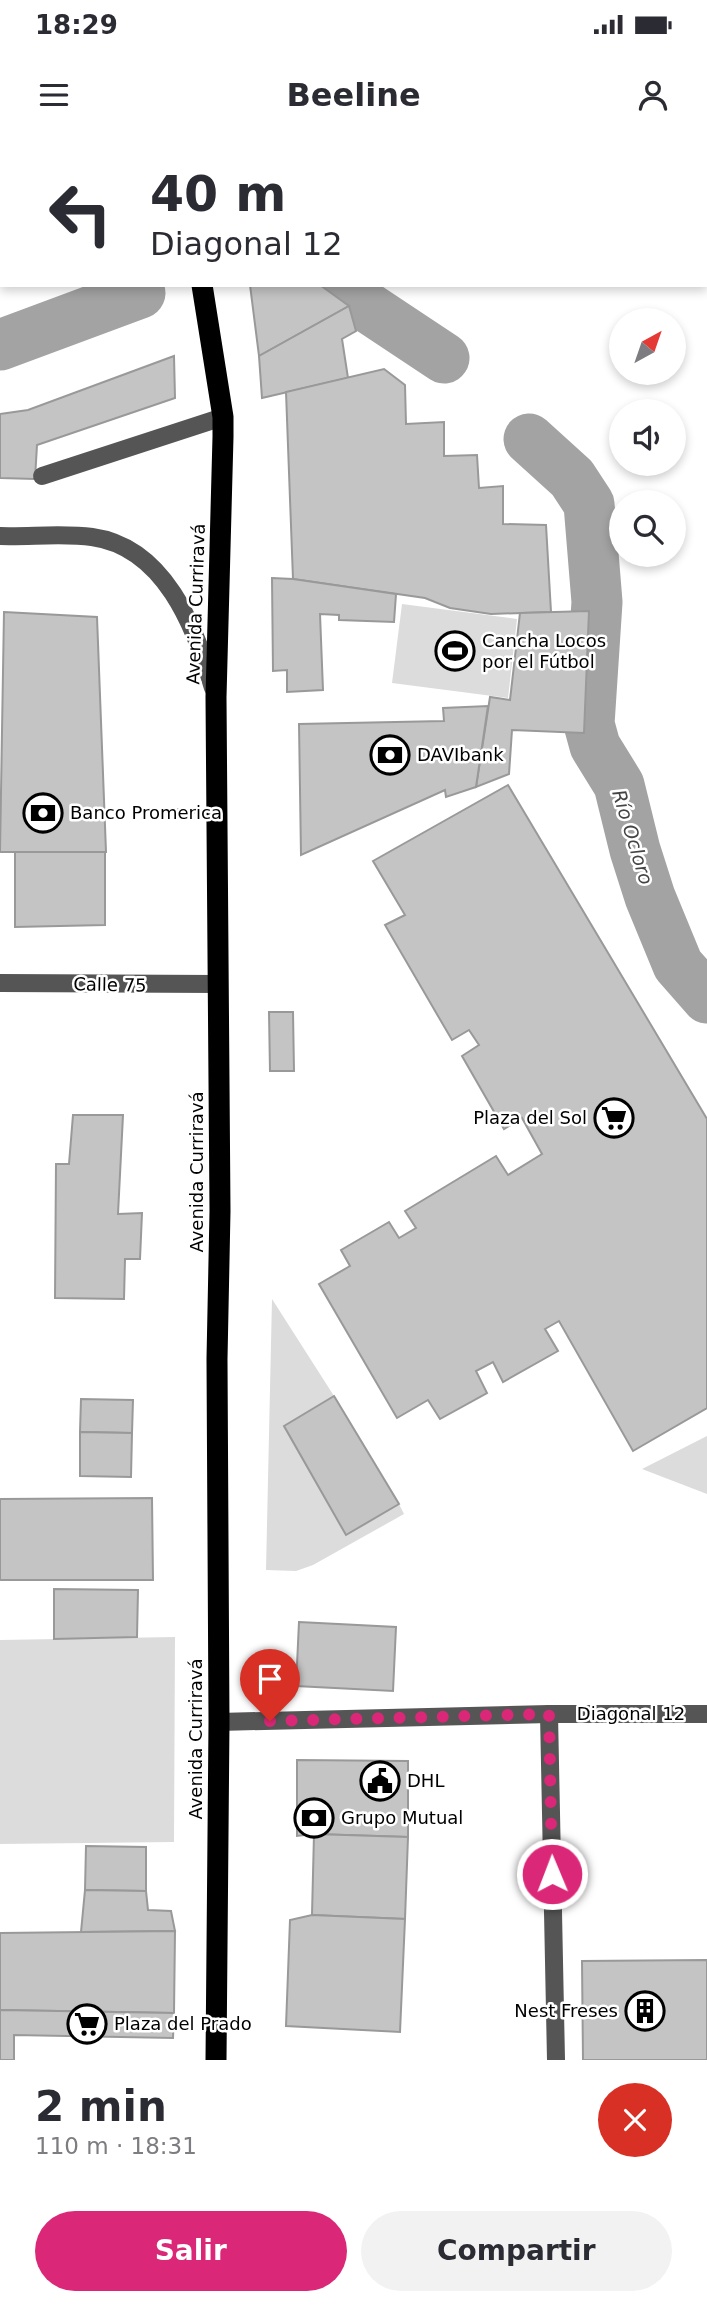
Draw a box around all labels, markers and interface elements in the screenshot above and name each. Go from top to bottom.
text: 18:29 [35,10,118,40]
icon: menu [35,76,73,114]
text: Beeline [286,76,421,114]
icon: person [634,76,672,114]
text: 40 m [150,166,286,223]
icon: left [35,168,126,259]
text: Diagonal 12 [150,225,343,263]
north arrow [609,308,686,385]
map controls [609,308,686,567]
button: sound [609,399,686,476]
button: search [609,490,686,567]
street label: Avenida Curriravá [182,523,209,685]
sports icon: Cancha Locos por el Fútbol [434,630,476,672]
place label: Cancha Locos por el Fútbol [482,630,606,672]
bank icon: DAVIbank [369,734,411,776]
place label: DAVIbank [417,744,504,765]
water label: Río Ocloro [608,787,658,887]
bank icon: Banco Promerica [22,792,64,834]
place label: Banco Promerica [70,802,222,823]
street label: Calle 75 [73,973,147,996]
street label: Avenida Curriravá [186,1091,207,1253]
supermarket icon: Plaza del Sol [593,1097,635,1139]
place label: Plaza del Sol [473,1107,587,1128]
pin [240,1649,300,1721]
street label: Avenida Curriravá [185,1658,206,1820]
icon: arrive [251,1660,289,1698]
street label: Diagonal 12 [577,1703,685,1724]
public building icon: DHL [359,1760,401,1802]
place label: DHL [407,1770,444,1791]
bank icon: Grupo Mutual [293,1797,335,1839]
place label: Grupo Mutual [341,1807,463,1828]
position arrow [515,1837,589,1911]
building icon: Nest Freses [624,1990,666,2032]
place label: Nest Freses [514,2000,618,2021]
supermarket icon: Plaza del Prado [66,2003,108,2045]
place label: Plaza del Prado [114,2013,252,2034]
text: 2 min [35,2082,167,2131]
button: close [598,2083,672,2157]
text: 110 m · 18:31 [35,2133,197,2159]
button: Salir [35,2211,347,2291]
button: Compartir [361,2211,672,2291]

